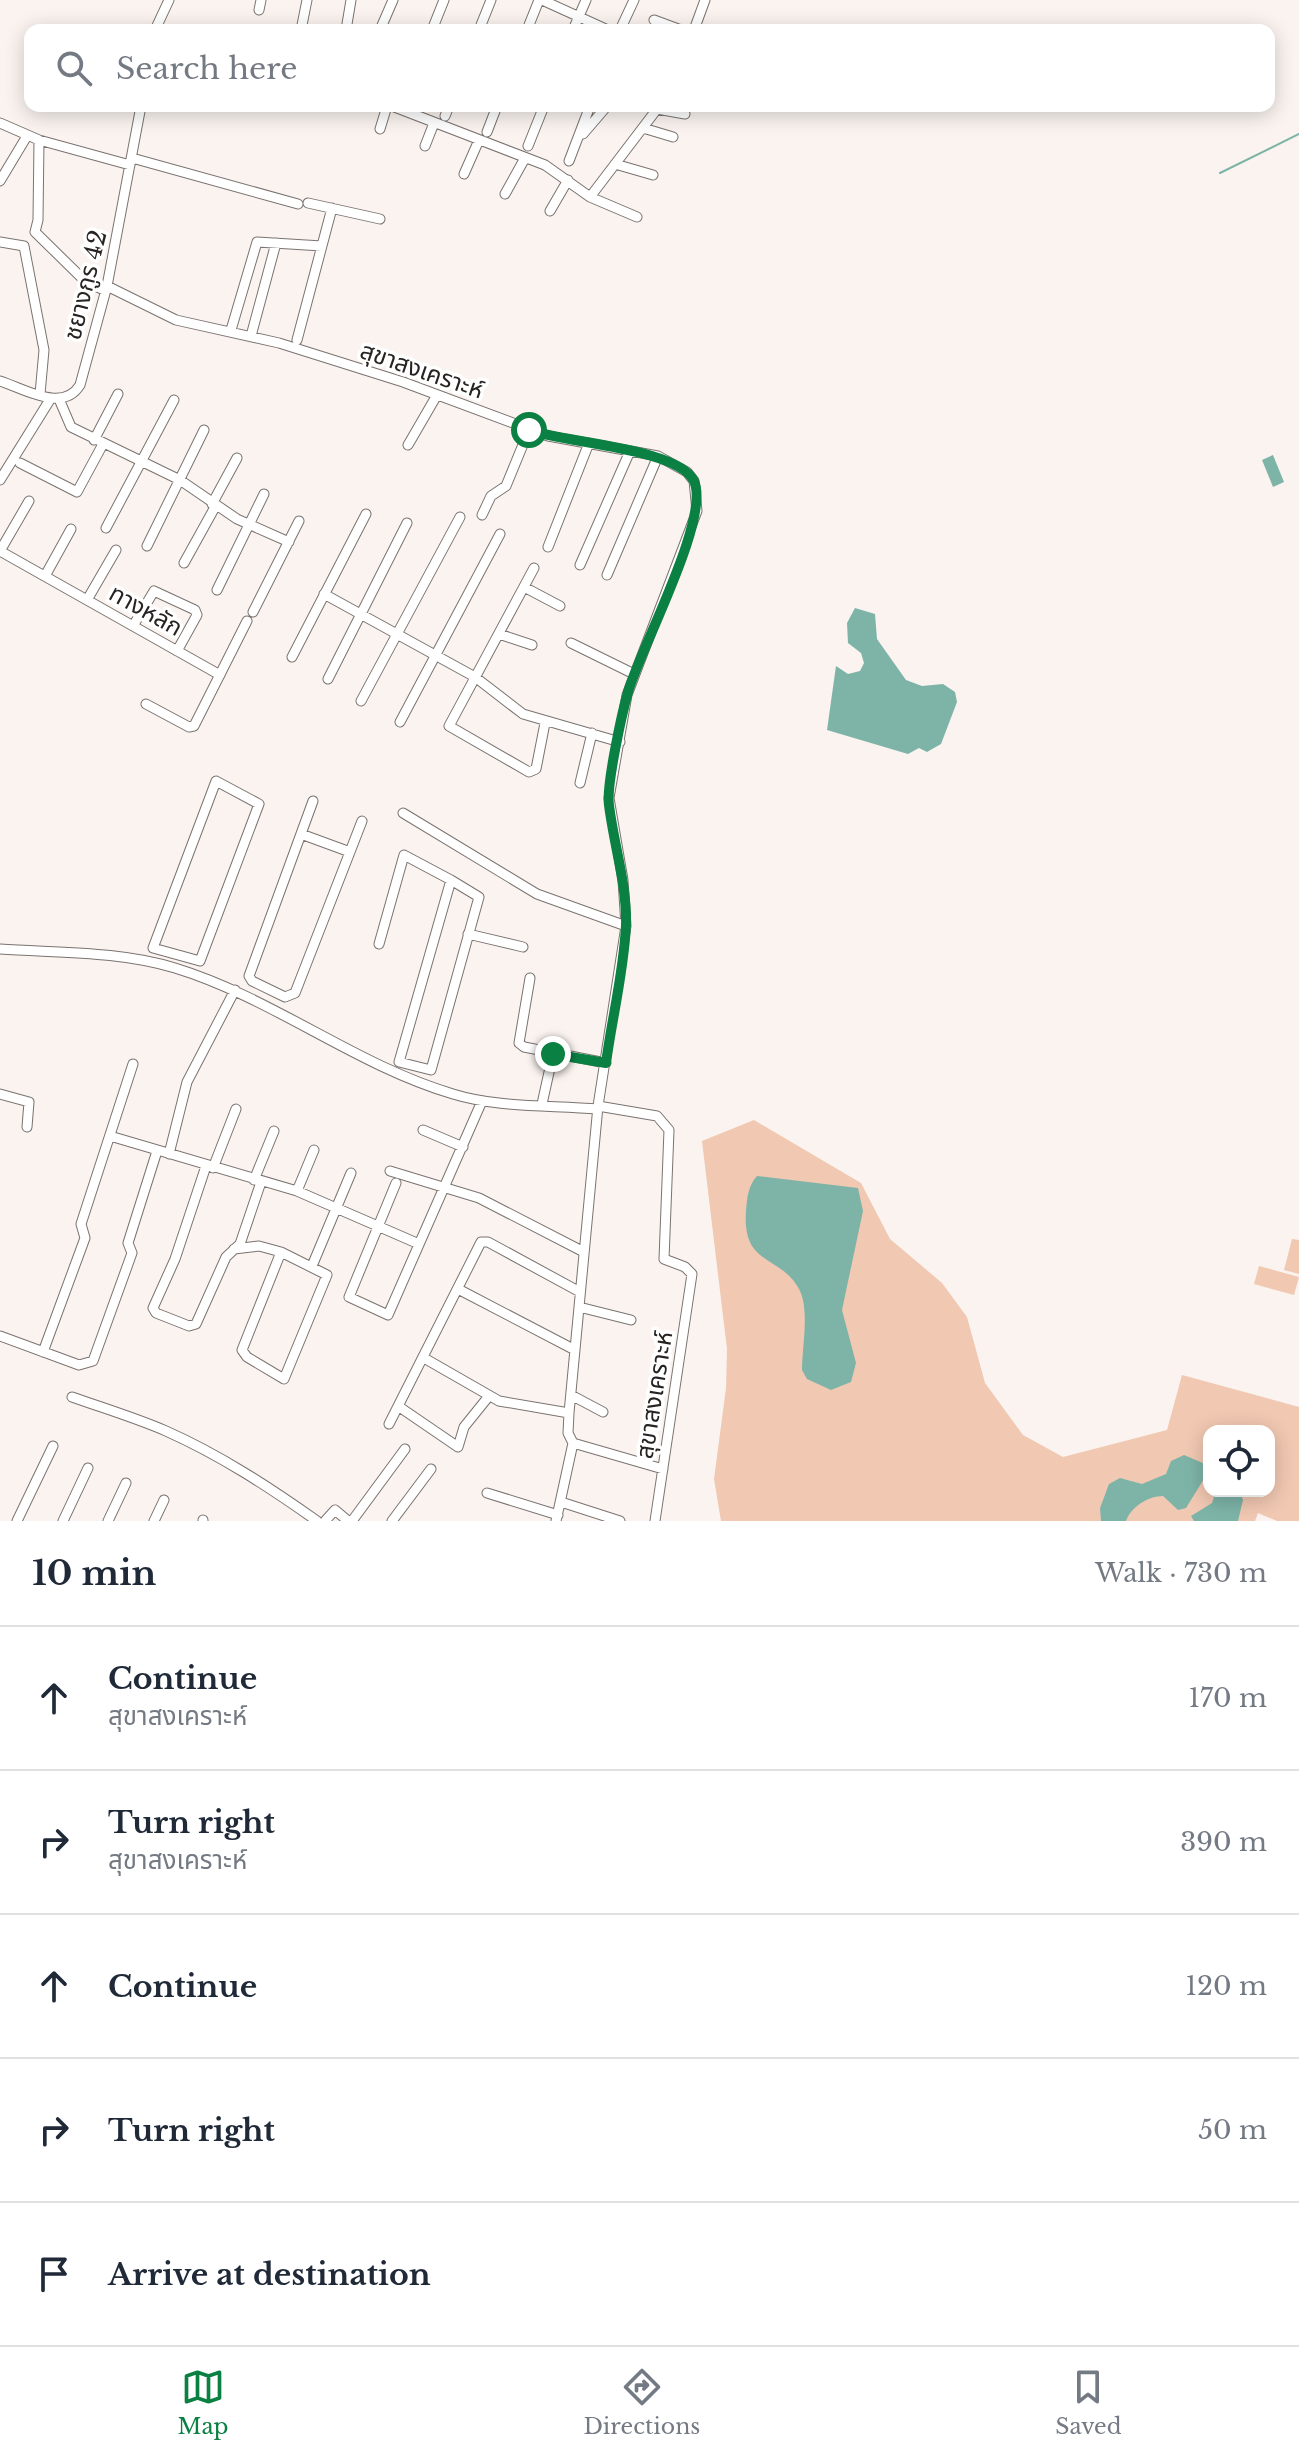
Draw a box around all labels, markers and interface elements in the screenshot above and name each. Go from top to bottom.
search box [24,24,1275,112]
icon: search [52,46,96,90]
text: Search here [116,50,297,87]
street label: ชยางกูร 42 [57,227,114,343]
street label: สุขาสงเคราะห์ [356,335,488,406]
route start [511,412,547,448]
street label: ทางหลัก [104,578,188,642]
route end [535,1036,571,1072]
street label: สุขาสงเคราะห์ [630,1329,679,1461]
map controls [1203,1425,1275,1497]
button: locate [1203,1425,1275,1497]
text: 10 min [32,1552,156,1594]
text: Walk · 730 m [1095,1557,1267,1589]
text: Continue [108,1660,257,1697]
icon: ahead [32,1676,76,1720]
text: 170 m [1188,1682,1267,1714]
text: สุขาสงเคราะห์ [108,1700,247,1732]
text: Turn right [108,1804,275,1841]
icon: right [32,1820,76,1864]
text: 390 m [1180,1826,1267,1858]
text: สุขาสงเคราะห์ [108,1844,247,1876]
icon: ahead [32,1964,76,2008]
text: Continue [108,1968,257,2005]
text: 120 m [1185,1970,1267,2002]
icon: right [32,2108,76,2152]
text: Turn right [108,2112,275,2149]
text: 50 m [1198,2114,1267,2146]
icon: arrive [32,2252,76,2296]
text: Arrive at destination [108,2256,431,2293]
tab: Map [177,2365,229,2440]
tab: Directions [583,2365,700,2440]
tab: Saved [1055,2365,1122,2440]

